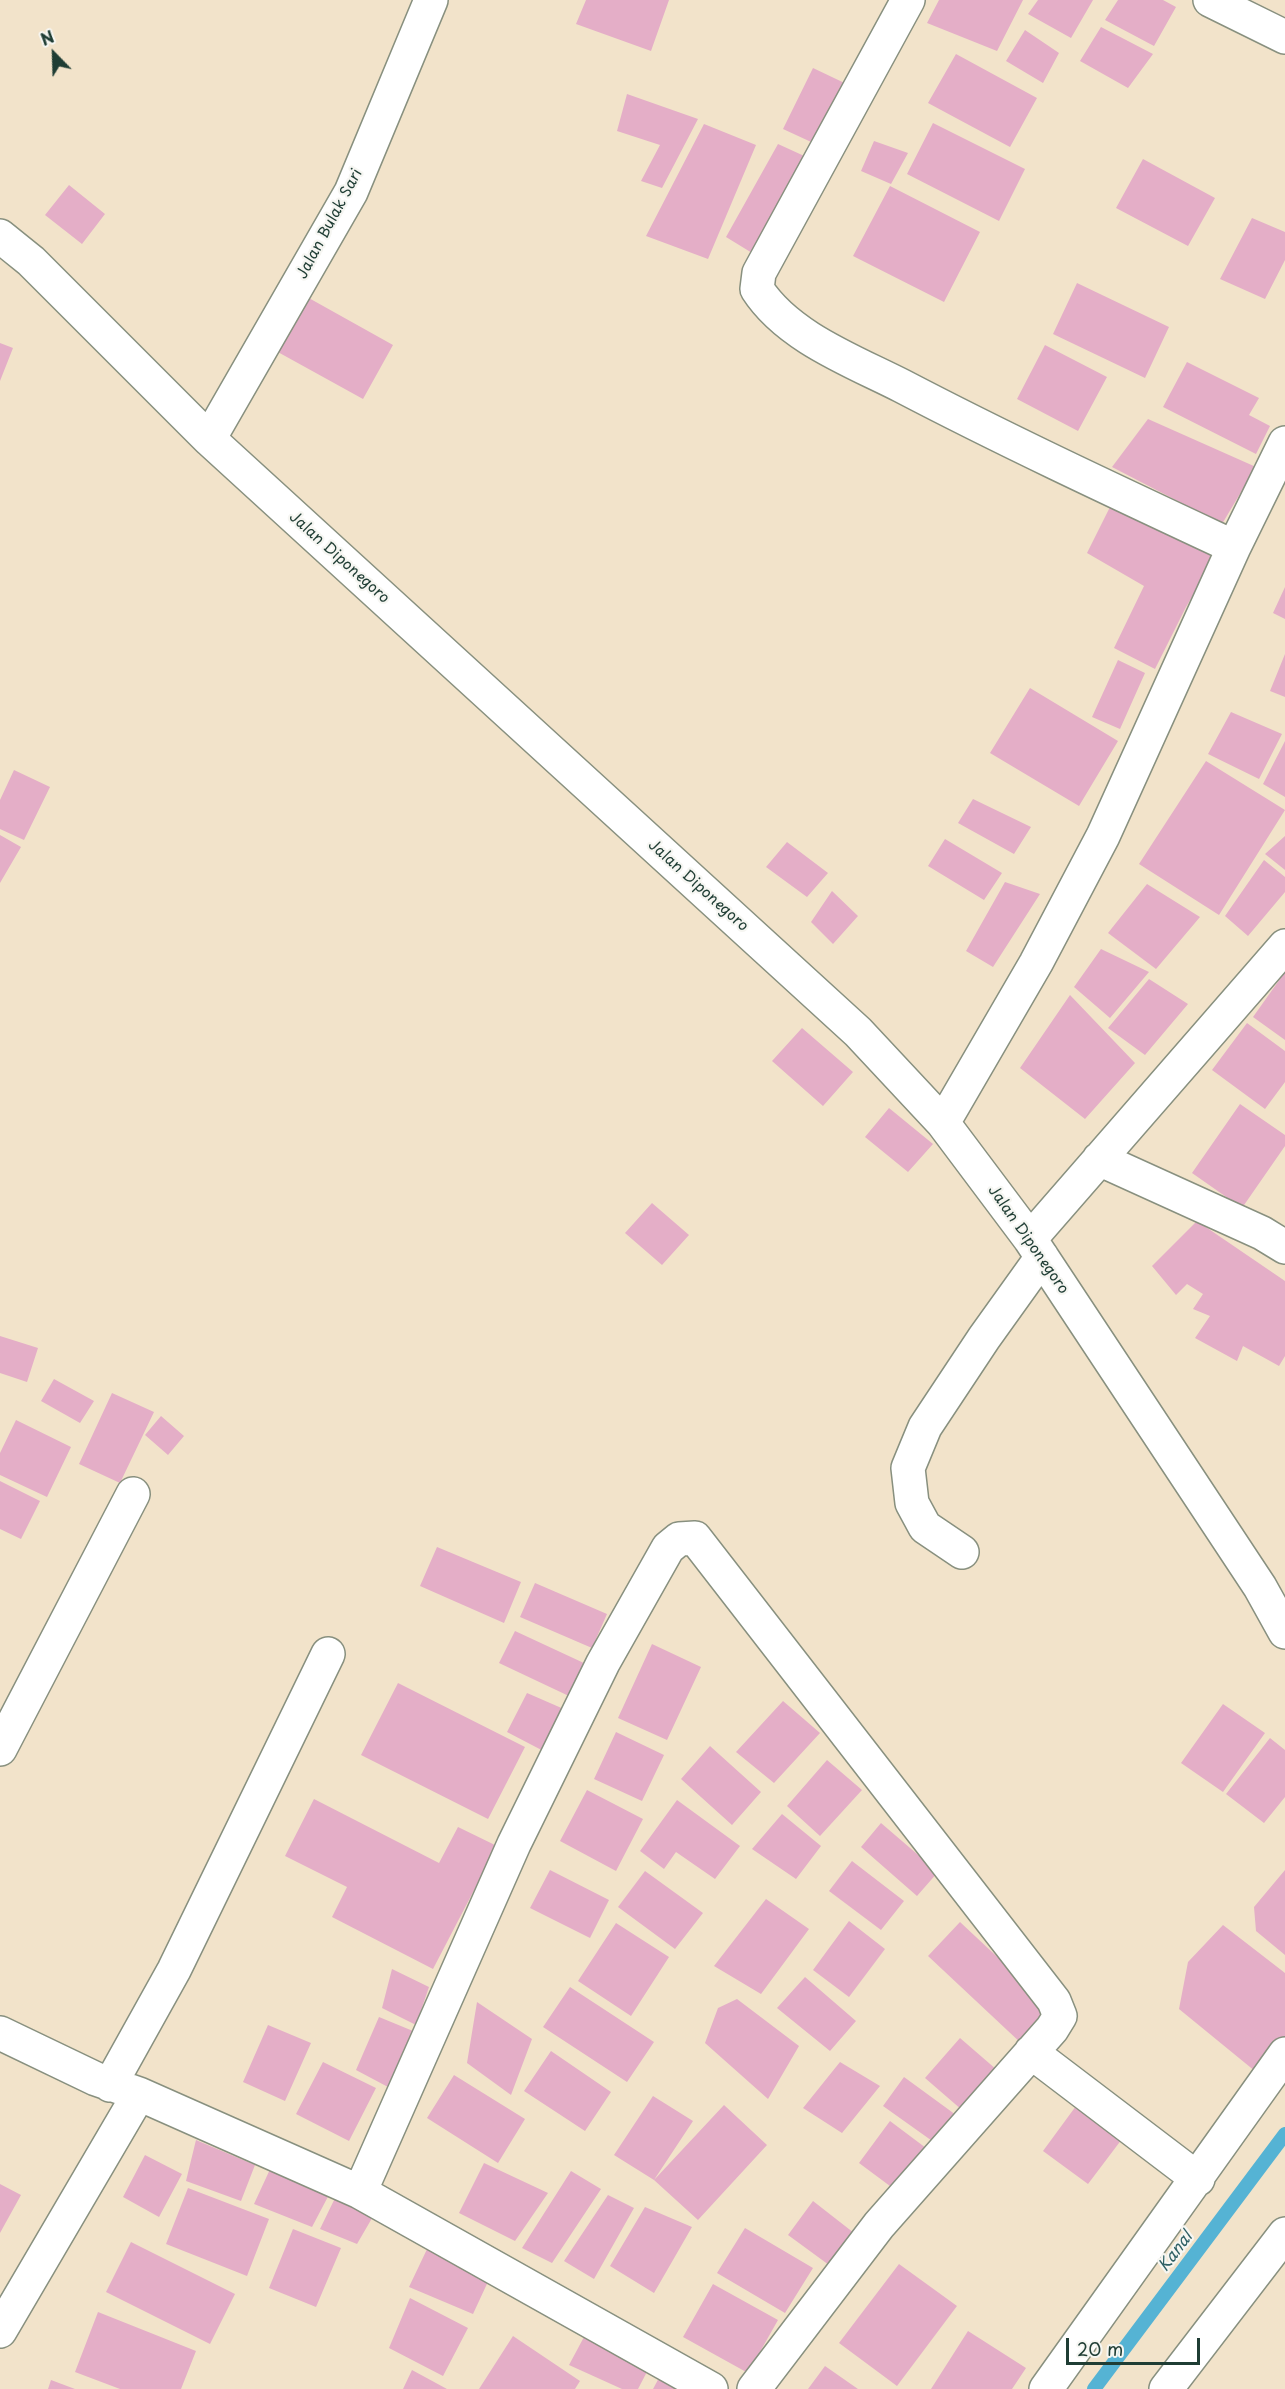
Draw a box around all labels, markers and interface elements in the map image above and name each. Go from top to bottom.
north arrow [24,24,84,84]
text: N [36,24,57,51]
street label: Jalan Bulak Sari [293,166,367,282]
street label: Jalan Diponegoro [285,508,393,608]
street label: Jalan Diponegoro [644,836,752,936]
street label: Jalan Diponegoro [984,1182,1072,1298]
water label: Kanal [1155,2228,1197,2276]
scale bar [1069,2326,1202,2364]
text: 20 m [1077,2335,1123,2362]

